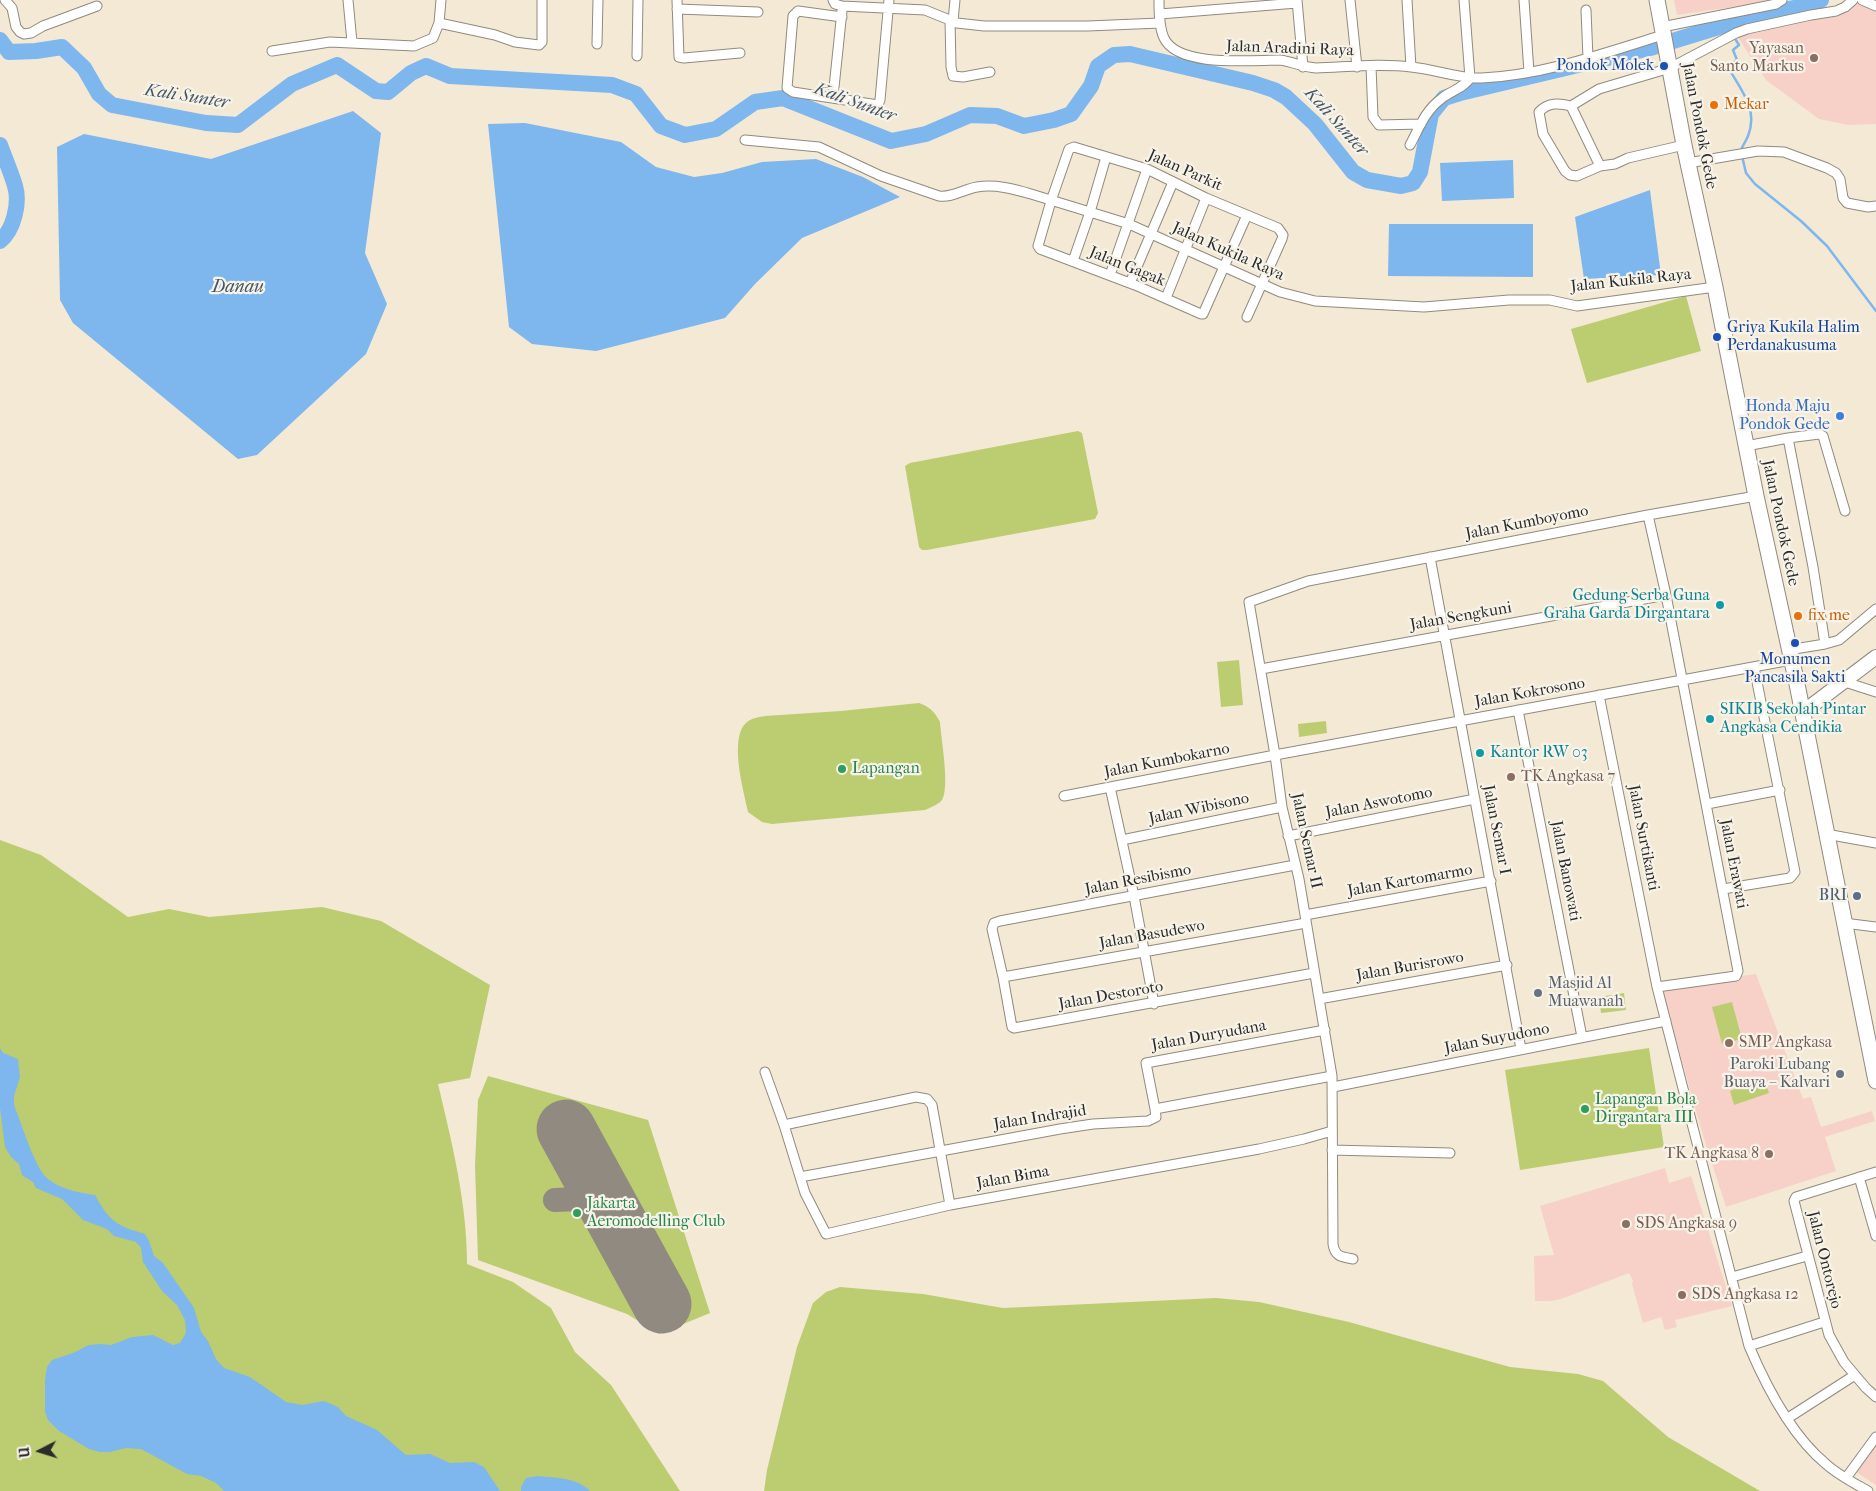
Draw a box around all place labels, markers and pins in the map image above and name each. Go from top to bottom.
place label: Yayasan Santo Markus [1710,39,1804,77]
marker: Yayasan Santo Markus [1808,52,1820,64]
place label: Pondok Molek [1556,56,1654,76]
marker: Pondok Molek [1658,60,1670,72]
place label: Mekar [1724,95,1769,115]
marker: Mekar [1708,99,1720,111]
place label: Griya Kukila Halim Perdanakusuma [1727,318,1860,356]
marker: Griya Kukila Halim Perdanakusuma [1711,331,1723,343]
place label: Honda Maju Pondok Gede [1739,397,1830,435]
marker: Honda Maju Pondok Gede [1834,410,1846,422]
place label: Gedung Serba Guna Graha Garda Dirgantara [1544,586,1710,624]
marker: Gedung Serba Guna Graha Garda Dirgantara [1714,599,1726,611]
place label: fix me [1808,606,1850,626]
marker: fix me [1792,610,1804,622]
marker: Monumen Pancasila Sakti [1789,637,1801,649]
place label: Monumen Pancasila Sakti [1745,650,1845,688]
place label: SIKIB Sekolah Pintar Angkasa Cendikia [1720,700,1866,738]
marker: SIKIB Sekolah Pintar Angkasa Cendikia [1704,713,1716,725]
place label: Kantor RW 03 [1490,743,1587,763]
marker: Kantor RW 03 [1474,747,1486,759]
place label: Lapangan [852,759,920,779]
marker: Lapangan [836,763,848,775]
place label: TK Angkasa 7 [1521,767,1615,787]
marker: TK Angkasa 7 [1505,771,1517,783]
place label: BRI [1819,886,1847,906]
marker: BRI [1851,890,1863,902]
place label: Masjid Al Muawanah [1548,974,1623,1012]
marker: Masjid Al Muawanah [1532,987,1544,999]
place label: SMP Angkasa [1739,1033,1832,1053]
marker: SMP Angkasa [1723,1037,1735,1049]
place label: Paroki Lubang Buaya – Kalvari [1724,1055,1830,1093]
marker: Paroki Lubang Buaya – Kalvari [1834,1068,1846,1080]
place label: Lapangan Bola Dirgantara III [1595,1090,1696,1128]
marker: Lapangan Bola Dirgantara III [1579,1103,1591,1115]
place label: TK Angkasa 8 [1665,1144,1759,1164]
marker: TK Angkasa 8 [1763,1148,1775,1160]
place label: Jakarta Aeromodelling Club [587,1194,725,1232]
marker: Jakarta Aeromodelling Club [571,1207,583,1219]
place label: SDS Angkasa 9 [1636,1214,1737,1234]
marker: SDS Angkasa 9 [1620,1218,1632,1230]
place label: SDS Angkasa 12 [1692,1285,1799,1305]
marker: SDS Angkasa 12 [1676,1289,1688,1301]

